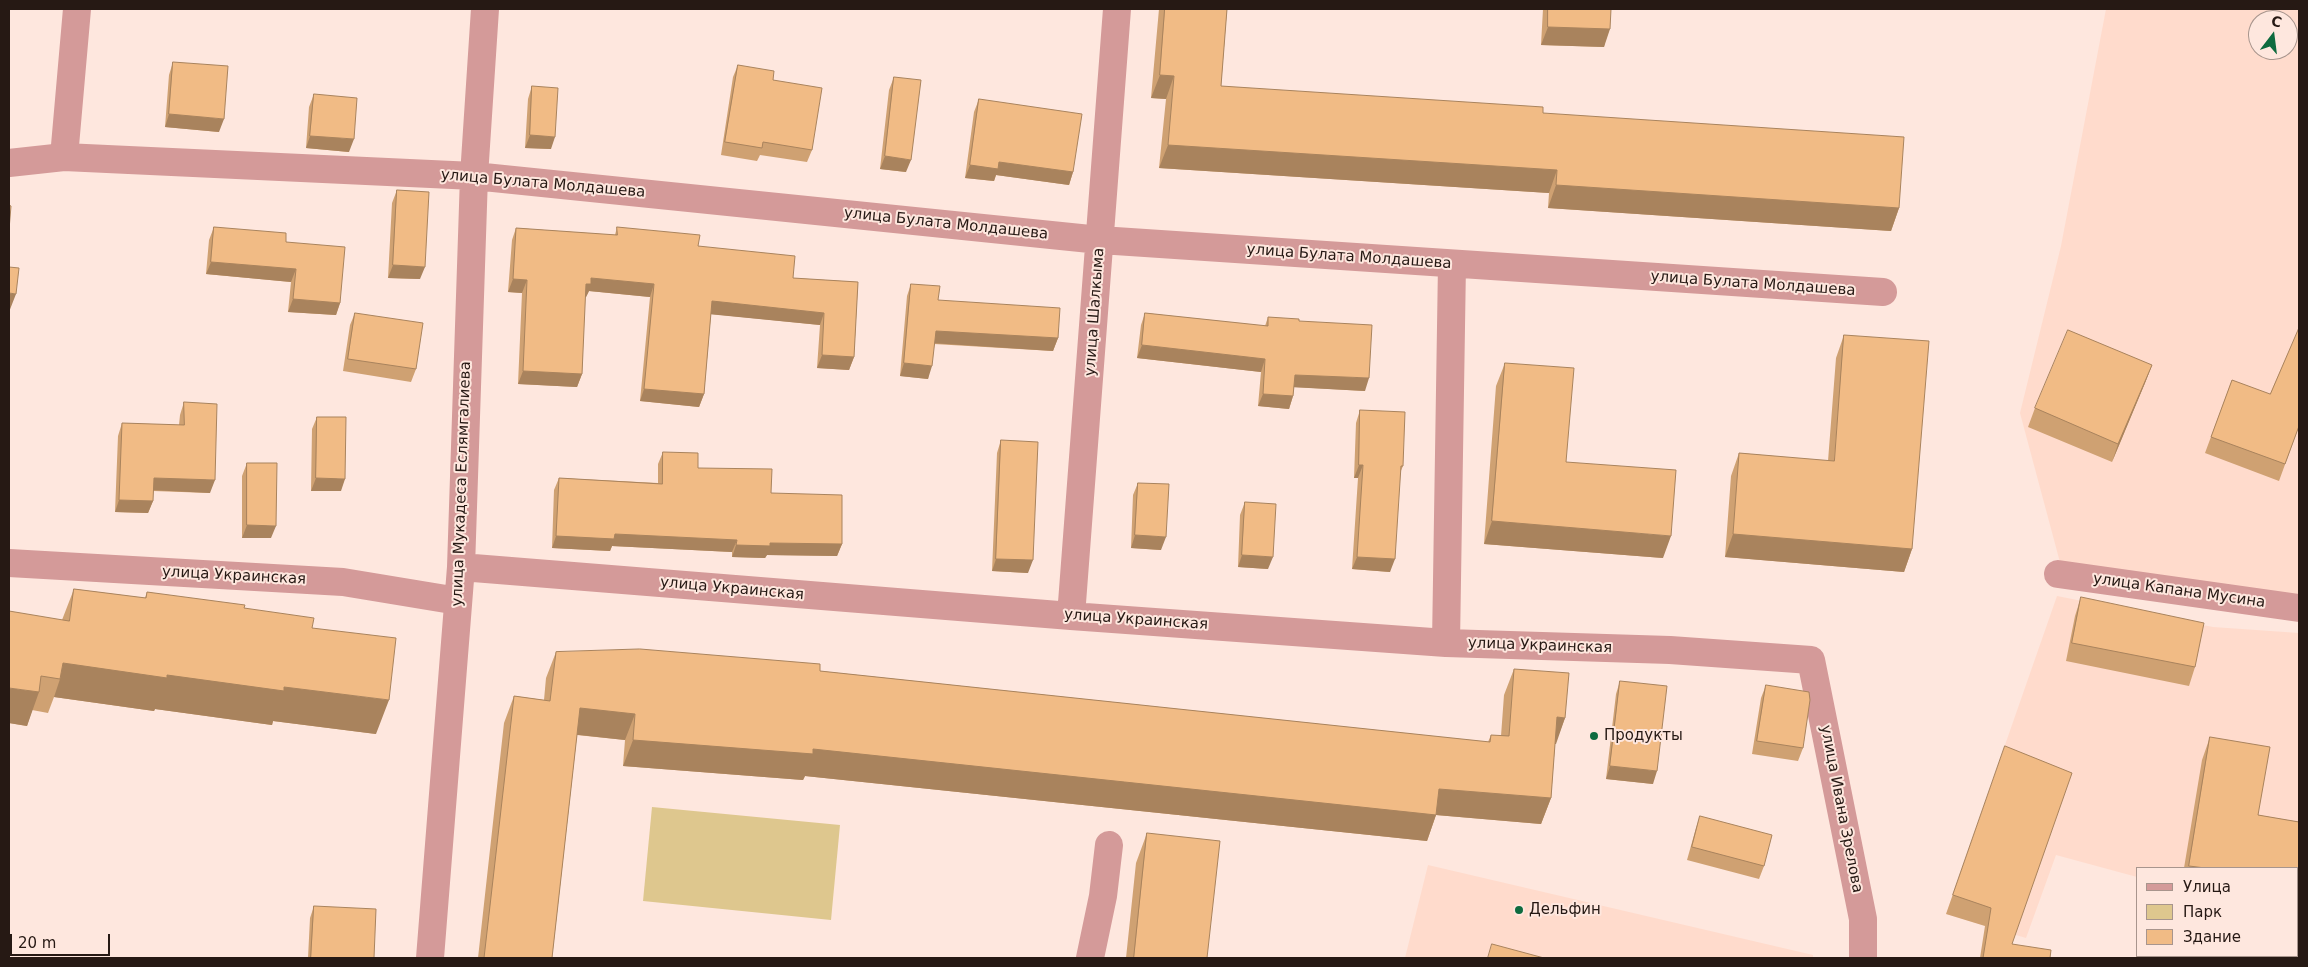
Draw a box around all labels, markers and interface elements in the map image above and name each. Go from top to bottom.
north arrow [2248,10,2298,60]
text: С [2270,12,2284,31]
street label: улица Булата Молдашева [440,166,646,202]
street label: улица Булата Молдашева [843,204,1049,244]
street label: улица Булата Молдашева [1246,241,1452,273]
street label: улица Шалкыма [1082,247,1108,377]
street label: улица Булата Молдашева [1650,268,1856,300]
street label: улица Мукадеса Еслямгалиева [449,361,475,607]
street label: улица Украинская [161,563,307,589]
street label: улица Капана Мусина [2092,570,2266,612]
street label: улица Украинская [659,574,805,604]
street label: улица Украинская [1063,606,1209,634]
street label: улица Украинская [1468,634,1612,658]
street label: улица Ивана Зрелова [1816,724,1866,894]
place label: Продукты [1604,727,1683,745]
marker: Продукты [1588,730,1600,742]
legend [2136,867,2298,957]
text: Улица [2183,878,2231,896]
place label: Дельфин [1529,901,1601,919]
text: Парк [2183,903,2222,921]
marker: Дельфин [1513,904,1525,916]
scale bar [12,924,112,956]
text: Здание [2183,928,2241,946]
text: 20 m [18,934,56,952]

